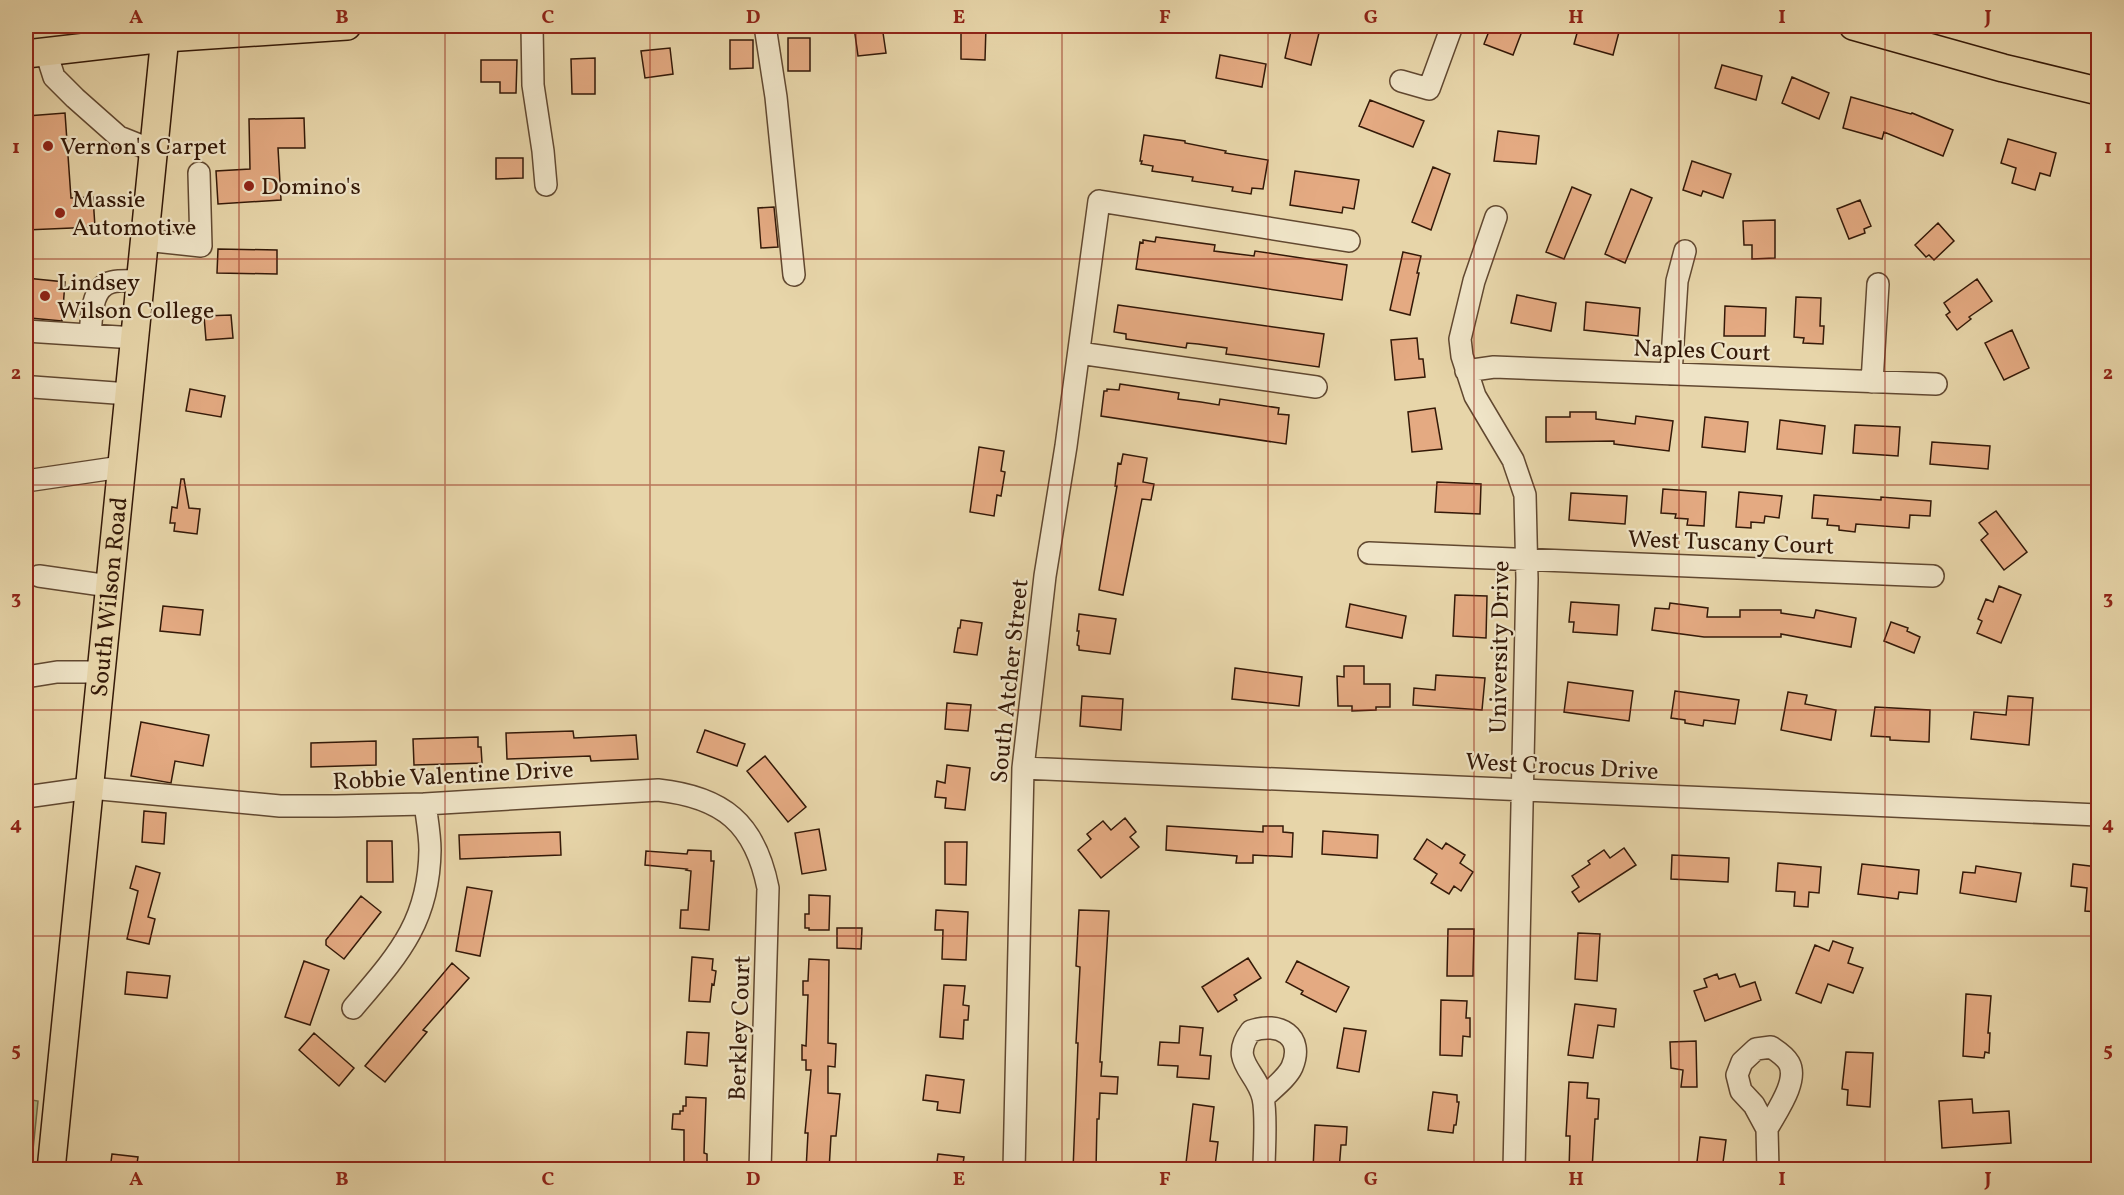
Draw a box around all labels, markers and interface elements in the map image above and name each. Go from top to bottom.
text: A [129,4,143,32]
text: B [335,4,349,32]
text: C [542,4,555,32]
text: D [746,4,760,32]
text: E [953,4,965,32]
text: F [1159,4,1171,32]
text: G [1364,4,1378,32]
text: H [1568,4,1584,32]
text: I [1778,4,1786,32]
text: J [1983,4,1992,32]
place label: Vernon's Carpet [60,131,227,165]
text: 1 [12,134,20,162]
text: 1 [2104,134,2112,162]
marker: Vernon's Carpet [41,139,55,153]
place label: Domino's [261,171,361,205]
marker: Domino's [242,179,256,193]
place label: Massie Automotive [72,184,196,246]
marker: Massie Automotive [53,206,67,220]
place label: Lindsey Wilson College [57,267,215,329]
marker: Lindsey Wilson College [38,289,52,303]
street label: Naples Court [1633,333,1771,371]
text: 2 [11,360,21,388]
text: 2 [2103,360,2113,388]
street label: South Wilson Road [84,496,138,699]
street label: West Tuscany Court [1627,523,1835,565]
street label: University Drive [1482,560,1520,734]
street label: South Atcher Street [983,577,1039,785]
text: 3 [11,585,21,613]
text: 3 [2103,585,2113,613]
street label: West Crocus Drive [1464,746,1659,790]
street label: Robbie Valentine Drive [332,754,574,800]
text: 4 [10,811,22,839]
text: 4 [2102,811,2114,839]
street label: Berkley Court [721,955,761,1101]
text: 5 [11,1037,21,1065]
text: 5 [2103,1037,2113,1065]
text: A [129,1166,143,1194]
text: B [335,1166,349,1194]
text: C [542,1166,555,1194]
text: D [746,1166,760,1194]
text: E [953,1166,965,1194]
text: F [1159,1166,1171,1194]
text: G [1364,1166,1378,1194]
text: H [1568,1166,1584,1194]
text: I [1778,1166,1786,1194]
text: J [1983,1166,1992,1194]

